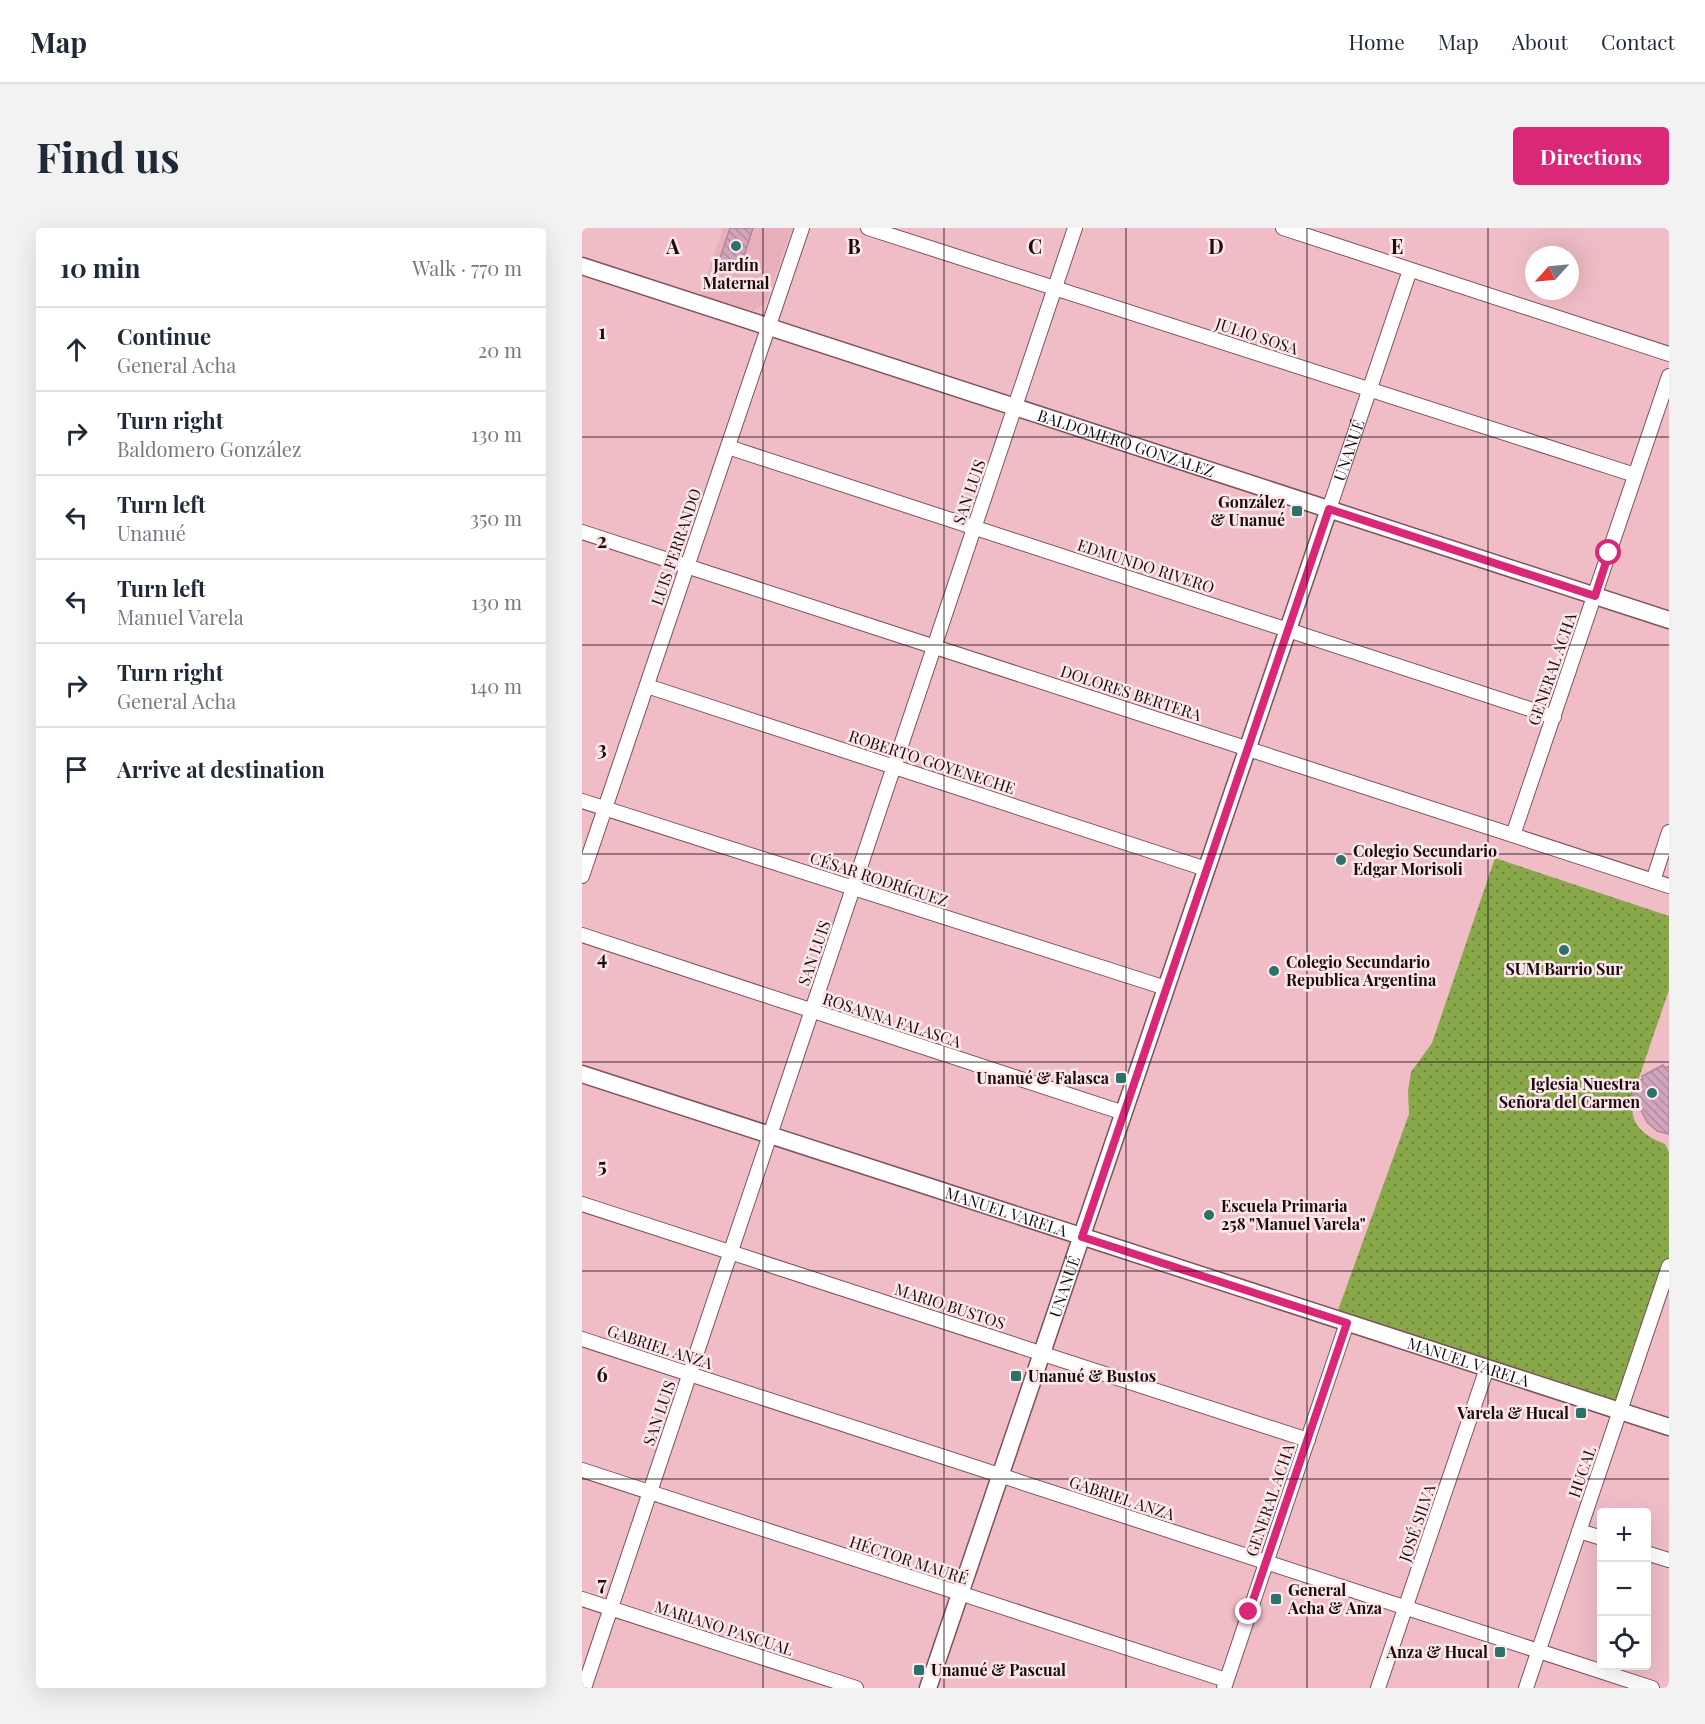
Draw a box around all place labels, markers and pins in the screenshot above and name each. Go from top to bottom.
marker: Jardín Maternal [729,239,743,253]
place label: Jardín Maternal [702,254,770,293]
place label: González & Unanué [1210,491,1285,530]
marker: González & Unanué [1290,504,1304,518]
place label: Colegio Secundario Edgar Morisoli [1353,840,1497,879]
marker: Colegio Secundario Edgar Morisoli [1334,853,1348,867]
marker: SUM Barrio Sur [1557,943,1571,957]
place label: Colegio Secundario Republica Argentina [1286,951,1437,990]
place label: SUM Barrio Sur [1505,958,1623,979]
marker: Colegio Secundario Republica Argentina [1267,964,1281,978]
place label: Unanué & Falasca [976,1067,1110,1088]
marker: Unanué & Falasca [1114,1071,1128,1085]
place label: Iglesia Nuestra Señora del Carmen [1499,1073,1641,1112]
marker: Iglesia Nuestra Señora del Carmen [1645,1086,1659,1100]
place label: Escuela Primaria 258 "Manuel Varela" [1221,1195,1366,1234]
marker: Escuela Primaria 258 "Manuel Varela" [1202,1208,1216,1222]
place label: Unanué & Bustos [1028,1365,1156,1386]
marker: Unanué & Bustos [1009,1369,1023,1383]
place label: Varela & Hucal [1456,1402,1569,1423]
marker: Varela & Hucal [1574,1406,1588,1420]
place label: General Acha & Anza [1287,1579,1383,1618]
marker: General Acha & Anza [1269,1592,1283,1606]
place label: Anza & Hucal [1385,1641,1488,1662]
marker: Anza & Hucal [1493,1645,1507,1659]
place label: Unanué & Pascual [931,1659,1066,1680]
marker: Unanué & Pascual [912,1663,926,1677]

